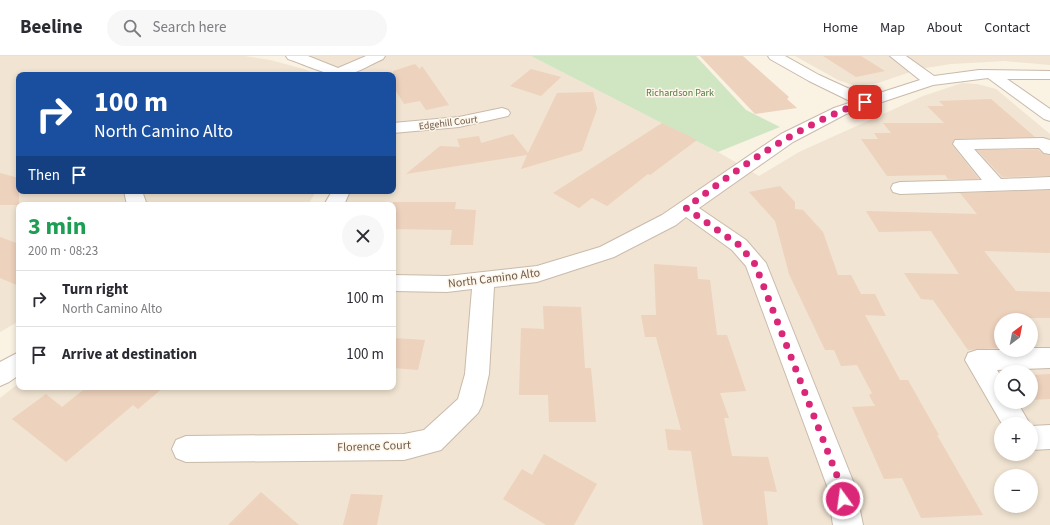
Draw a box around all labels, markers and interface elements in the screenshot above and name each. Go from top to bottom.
search box [107,10,387,46]
text: Beeline [20,14,83,41]
icon: search [121,17,143,39]
text: Search here [153,17,227,38]
text: Home [823,18,858,38]
text: Map [880,18,905,38]
text: About [927,18,962,38]
text: Contact [984,18,1030,38]
text: 100 m [94,82,168,122]
pin [848,85,882,119]
park label: Richardson Park [646,86,714,100]
icon: right [28,88,80,140]
icon: arrive [854,91,876,113]
street label: Edgehill Court [418,112,479,134]
text: North Camino Alto [94,119,233,144]
icon: arrive [68,164,90,186]
text: Then [28,165,60,186]
text: 3 min [28,209,86,244]
button: close [342,215,384,257]
text: 200 m · 08:23 [28,242,98,260]
street label: North Camino Alto [447,264,541,293]
text: Turn right [62,279,128,300]
icon: right [28,288,50,310]
text: 100 m [346,288,384,309]
text: North Camino Alto [62,300,162,318]
north arrow [994,313,1038,357]
map controls [994,313,1038,513]
icon: arrive [28,344,50,366]
text: Arrive at destination [62,344,197,365]
text: 100 m [346,344,384,365]
button: search [994,365,1038,409]
button: + [994,417,1038,461]
street label: Florence Court [337,437,411,456]
button: − [994,469,1038,513]
position arrow [822,478,864,520]

